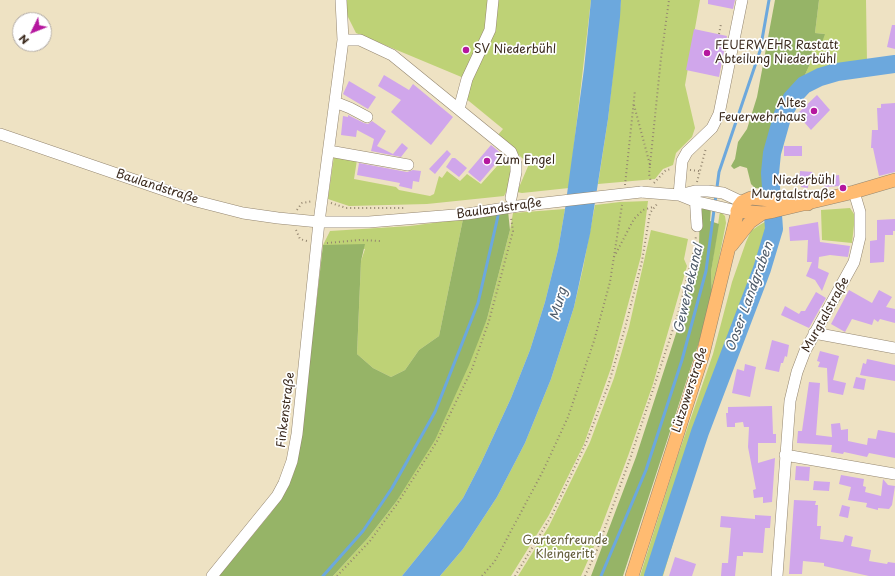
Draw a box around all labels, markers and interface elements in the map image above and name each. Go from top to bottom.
north arrow [12,12,52,52]
text: N [14,31,33,49]
place label: FEUERWEHR Rastatt Abteilung Niederbühl [715,39,839,67]
place label: SV Niederbühl [474,43,556,57]
marker: SV Niederbühl [461,45,471,55]
marker: FEUERWEHR Rastatt Abteilung Niederbühl [702,48,712,58]
place label: Altes Feuerwehrhaus [718,97,806,125]
marker: Altes Feuerwehrhaus [809,106,819,116]
place label: Zum Engel [495,154,555,168]
marker: Zum Engel [482,156,492,166]
street label: Baulandstraße [114,167,200,207]
place label: Niederbühl Murgtalstraße [751,174,835,202]
marker: Niederbühl Murgtalstraße [838,183,848,193]
street label: Baulandstraße [455,196,543,222]
water label: Ooser Landgraben [723,240,777,354]
water label: Gewerbekanal [671,243,707,335]
street label: Murgtalstraße [799,275,853,355]
water label: Murg [547,286,571,322]
street label: Lützowerstraße [669,345,711,435]
street label: Finkenstraße [274,371,298,449]
park label: Gartenfreunde Kleingeritt [523,534,607,562]

